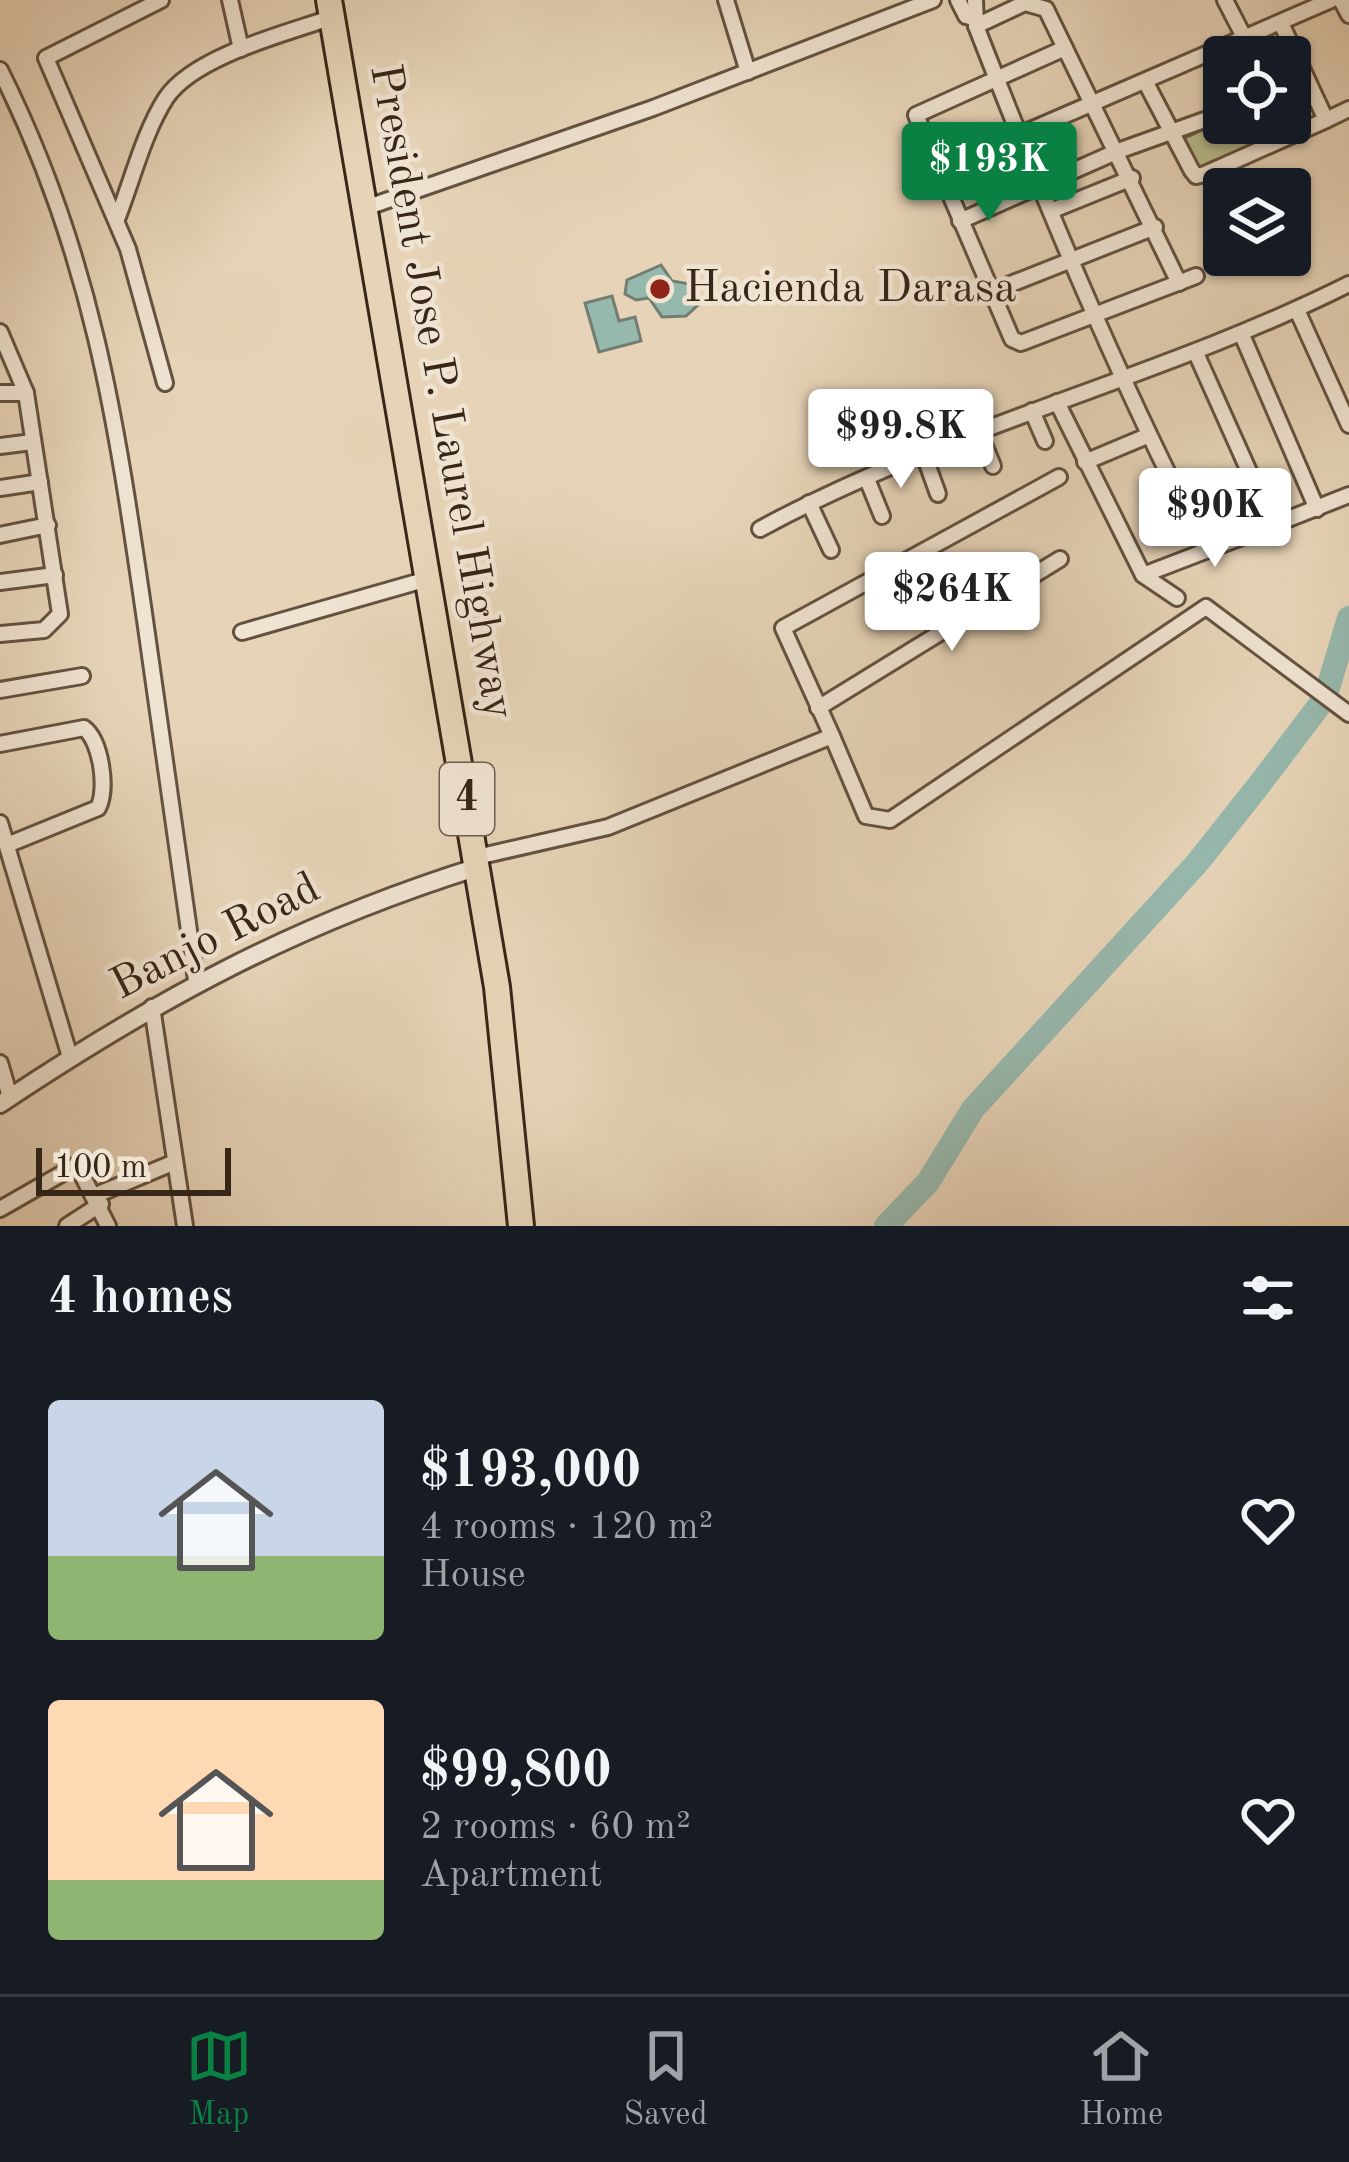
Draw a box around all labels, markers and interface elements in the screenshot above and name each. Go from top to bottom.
map controls [1203,36,1311,276]
button: locate [1203,36,1311,144]
street label: President Jose P. Laurel Highway [360,61,520,723]
pin: $193K [905,122,1073,224]
text: $193K [929,141,1049,180]
button: layers [1203,168,1311,276]
place label: Hacienda Darasa [684,267,1017,312]
marker: Hacienda Darasa [647,276,673,302]
pin: $99.8K [803,389,999,491]
text: $99.8K [835,408,967,447]
pin: $90K [1144,468,1286,570]
text: $90K [1166,487,1264,526]
pin: $264K [868,552,1036,654]
text: $264K [892,571,1012,610]
road number: 4 [440,763,494,835]
street label: Banjo Road [105,866,327,1010]
scale bar [36,1142,231,1195]
text: 100 m [54,1152,147,1185]
icon: filters [1235,1265,1301,1331]
text: 4 homes [48,1273,233,1324]
text: $193,000 [420,1447,641,1498]
icon: home [144,1448,288,1592]
icon: heart [1235,1487,1301,1553]
text: 4 rooms · 120 m² [420,1508,713,1547]
text: House [420,1556,526,1595]
text: $99,800 [420,1747,612,1798]
icon: home [144,1748,288,1892]
icon: heart [1235,1787,1301,1853]
text: 2 rooms · 60 m² [420,1808,691,1847]
text: Apartment [420,1856,603,1895]
tab: Map [186,2023,252,2136]
tab: Saved [624,2023,708,2136]
tab: Home [1079,2023,1163,2136]

